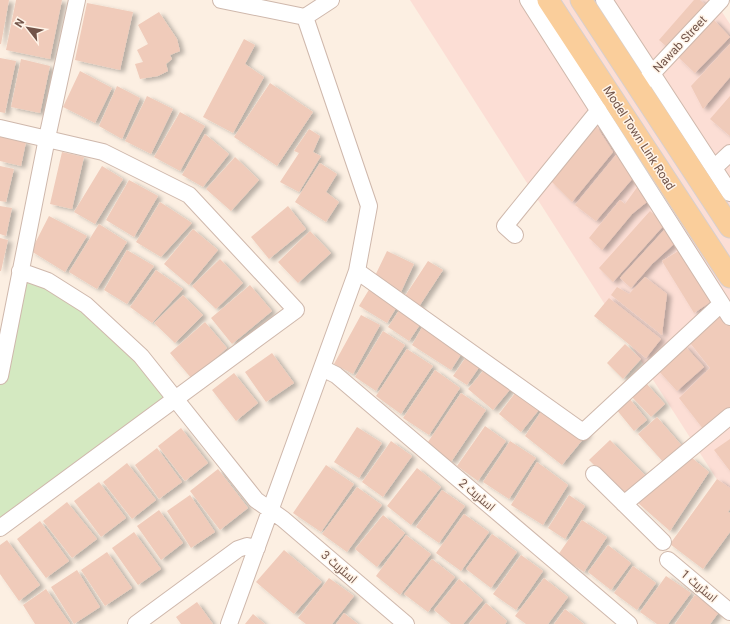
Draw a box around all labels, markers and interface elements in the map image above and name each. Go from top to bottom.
north arrow [8,8,48,48]
street label: Nawab Street [650,13,710,75]
text: N [12,16,28,30]
street label: Model Town Link Road [600,84,678,192]
street label: اسٹریٹ 2 [456,476,498,514]
street label: اسٹریٹ 3 [318,548,360,586]
street label: اسٹریٹ 1 [678,567,720,605]

